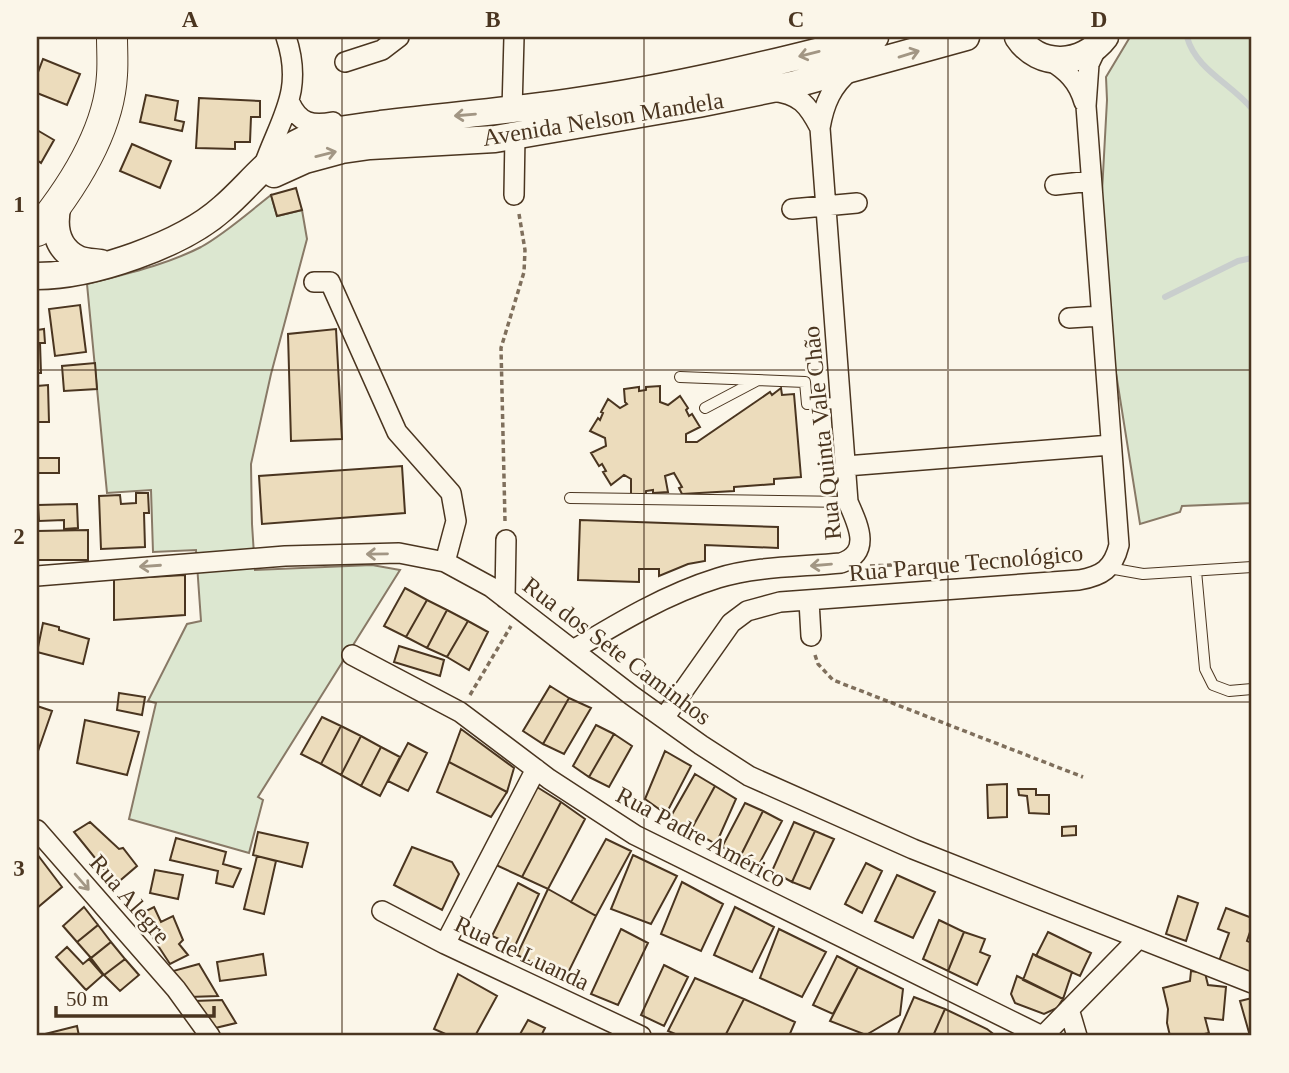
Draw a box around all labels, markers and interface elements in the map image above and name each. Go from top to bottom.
text: A [182,7,199,32]
text: B [485,7,501,32]
text: C [788,7,804,32]
text: D [1091,7,1107,32]
one-way arrow [897,46,919,59]
one-way arrow [798,48,821,61]
street label: Avenida Nelson Mandela [481,87,726,151]
one-way arrow [454,109,477,122]
one-way arrow [315,147,337,160]
text: 1 [13,192,25,217]
street label: Rua Quinta Vale Chão [798,325,846,541]
text: 2 [13,524,25,549]
street label: Rua Parque Tecnológico [848,540,1084,586]
one-way arrow [366,547,389,560]
one-way arrow [810,559,833,572]
one-way arrow [139,560,162,573]
street label: Rua dos Sete Caminhos [518,572,716,730]
street label: Rua Padre Américo [612,781,790,893]
street label: Rua Alegre [85,849,175,949]
text: 3 [13,856,25,881]
one-way arrow [74,872,90,890]
street label: Rua de Luanda [451,911,594,996]
scale bar [56,975,214,1019]
text: 50 m [66,987,109,1011]

